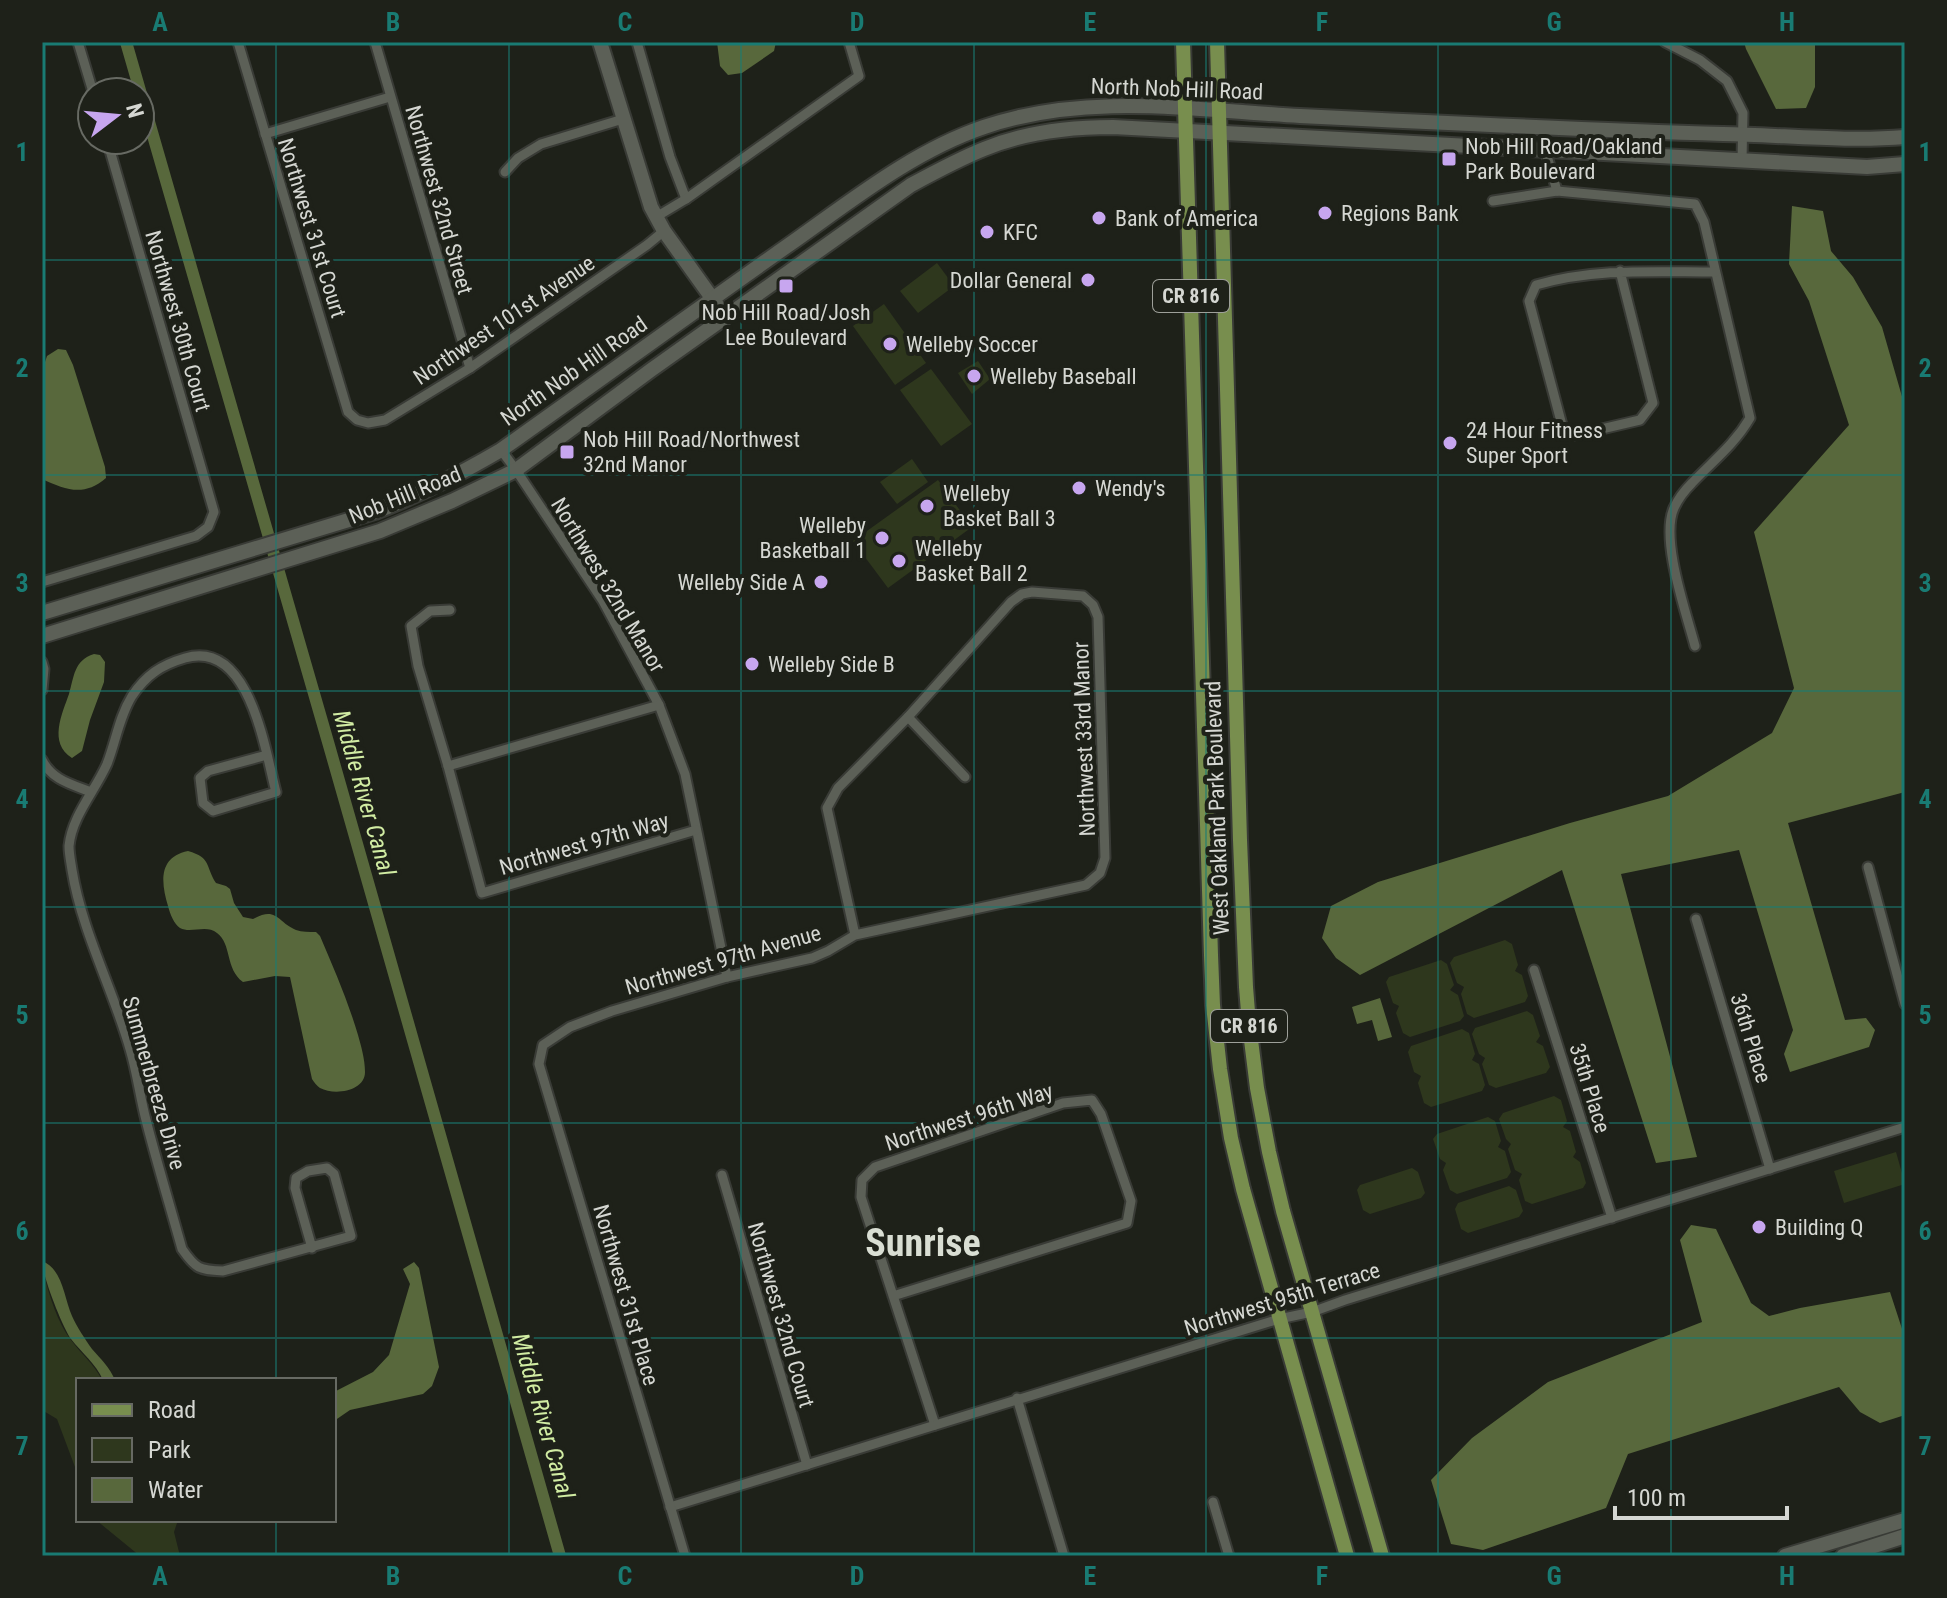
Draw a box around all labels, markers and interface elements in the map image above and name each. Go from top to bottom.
text: A [152,7,168,37]
text: B [386,7,400,37]
text: C [618,7,633,37]
text: D [850,7,864,37]
text: E [1084,7,1097,37]
text: F [1316,7,1328,37]
text: G [1546,7,1562,37]
text: H [1779,7,1795,37]
street label: North Nob Hill Road [1090,73,1264,105]
north arrow [76,76,156,156]
text: N [121,101,149,121]
street label: Northwest 32nd Street [400,103,478,297]
place label: Nob Hill Road/Oakland Park Boulevard [1465,134,1663,184]
street label: Northwest 31st Court [273,135,351,321]
text: 1 [15,137,29,167]
text: 1 [1918,137,1932,167]
marker: Nob Hill Road/Oakland Park Boulevard [1440,150,1458,168]
place label: Regions Bank [1341,201,1459,226]
marker: Regions Bank [1316,204,1334,222]
place label: Bank of America [1115,206,1258,231]
marker: Bank of America [1090,209,1108,227]
place label: KFC [1003,220,1038,245]
marker: KFC [978,223,996,241]
street label: Northwest 30th Court [140,228,216,414]
street label: Northwest 101st Avenue [409,250,599,390]
place label: Dollar General [950,268,1072,293]
marker: Dollar General [1079,271,1097,289]
marker: Nob Hill Road/Josh Lee Boulevard [777,277,795,295]
road number: CR 816 [1153,280,1229,312]
place label: Nob Hill Road/Josh Lee Boulevard [701,300,871,350]
street label: North Nob Hill Road [496,311,652,431]
place label: Welleby Soccer [906,332,1038,357]
marker: Welleby Soccer [881,335,899,353]
text: 2 [15,353,29,383]
text: 2 [1918,353,1932,383]
place label: Welleby Baseball [990,364,1136,389]
marker: Welleby Baseball [965,367,983,385]
place label: 24 Hour Fitness Super Sport [1466,418,1603,468]
place label: Nob Hill Road/Northwest 32nd Manor [583,427,800,477]
marker: 24 Hour Fitness Super Sport [1441,434,1459,452]
marker: Nob Hill Road/Northwest 32nd Manor [558,443,576,461]
street label: Nob Hill Road [345,461,465,529]
place label: Wendy's [1095,476,1166,501]
marker: Wendy's [1070,479,1088,497]
place label: Welleby Basket Ball 3 [943,481,1056,531]
street label: Northwest 32nd Manor [546,493,670,677]
marker: Welleby Basket Ball 3 [918,497,936,515]
place label: Welleby Basketball 1 [760,513,866,563]
marker: Welleby Basketball 1 [873,529,891,547]
place label: Welleby Basket Ball 2 [915,536,1028,586]
marker: Welleby Basket Ball 2 [890,552,908,570]
text: 3 [15,568,29,598]
text: 3 [1918,568,1932,598]
place label: Welleby Side A [677,570,805,595]
marker: Welleby Side A [812,573,830,591]
street label: Northwest 33rd Manor [1068,641,1100,837]
place label: Welleby Side B [768,652,895,677]
marker: Welleby Side B [743,655,761,673]
street label: West Oakland Park Boulevard [1200,680,1234,936]
water label: Middle River Canal [327,707,401,880]
text: 4 [15,784,29,814]
text: 4 [1918,784,1932,814]
street label: Northwest 97th Way [496,808,672,880]
street label: Northwest 97th Avenue [622,920,824,1000]
street label: 36th Place [1726,990,1776,1086]
street label: Summerbreeze Drive [117,994,191,1172]
text: 5 [15,1000,29,1030]
text: 5 [1918,1000,1932,1030]
road number: CR 816 [1211,1010,1287,1042]
street label: 35th Place [1565,1040,1615,1136]
street label: Northwest 96th Way [882,1078,1056,1156]
street label: Northwest 31st Place [588,1202,664,1388]
place label: Building Q [1775,1215,1863,1240]
text: 6 [15,1216,29,1246]
text: 6 [1918,1216,1932,1246]
marker: Building Q [1750,1218,1768,1236]
street label: Northwest 32nd Court [743,1220,819,1410]
district label: Sunrise [865,1221,981,1265]
street label: Northwest 95th Terrace [1181,1257,1383,1341]
water label: Middle River Canal [506,1330,580,1503]
legend [76,1378,336,1522]
text: Road [148,1396,196,1424]
text: 7 [15,1431,29,1461]
text: 7 [1918,1431,1932,1461]
text: Park [148,1436,191,1464]
scale bar [1615,1470,1787,1520]
text: Water [148,1476,203,1504]
text: 100 m [1627,1484,1686,1512]
text: A [152,1561,168,1591]
text: B [386,1561,400,1591]
text: C [618,1561,633,1591]
text: D [850,1561,864,1591]
text: E [1084,1561,1097,1591]
text: F [1316,1561,1328,1591]
text: G [1546,1561,1562,1591]
text: H [1779,1561,1795,1591]

